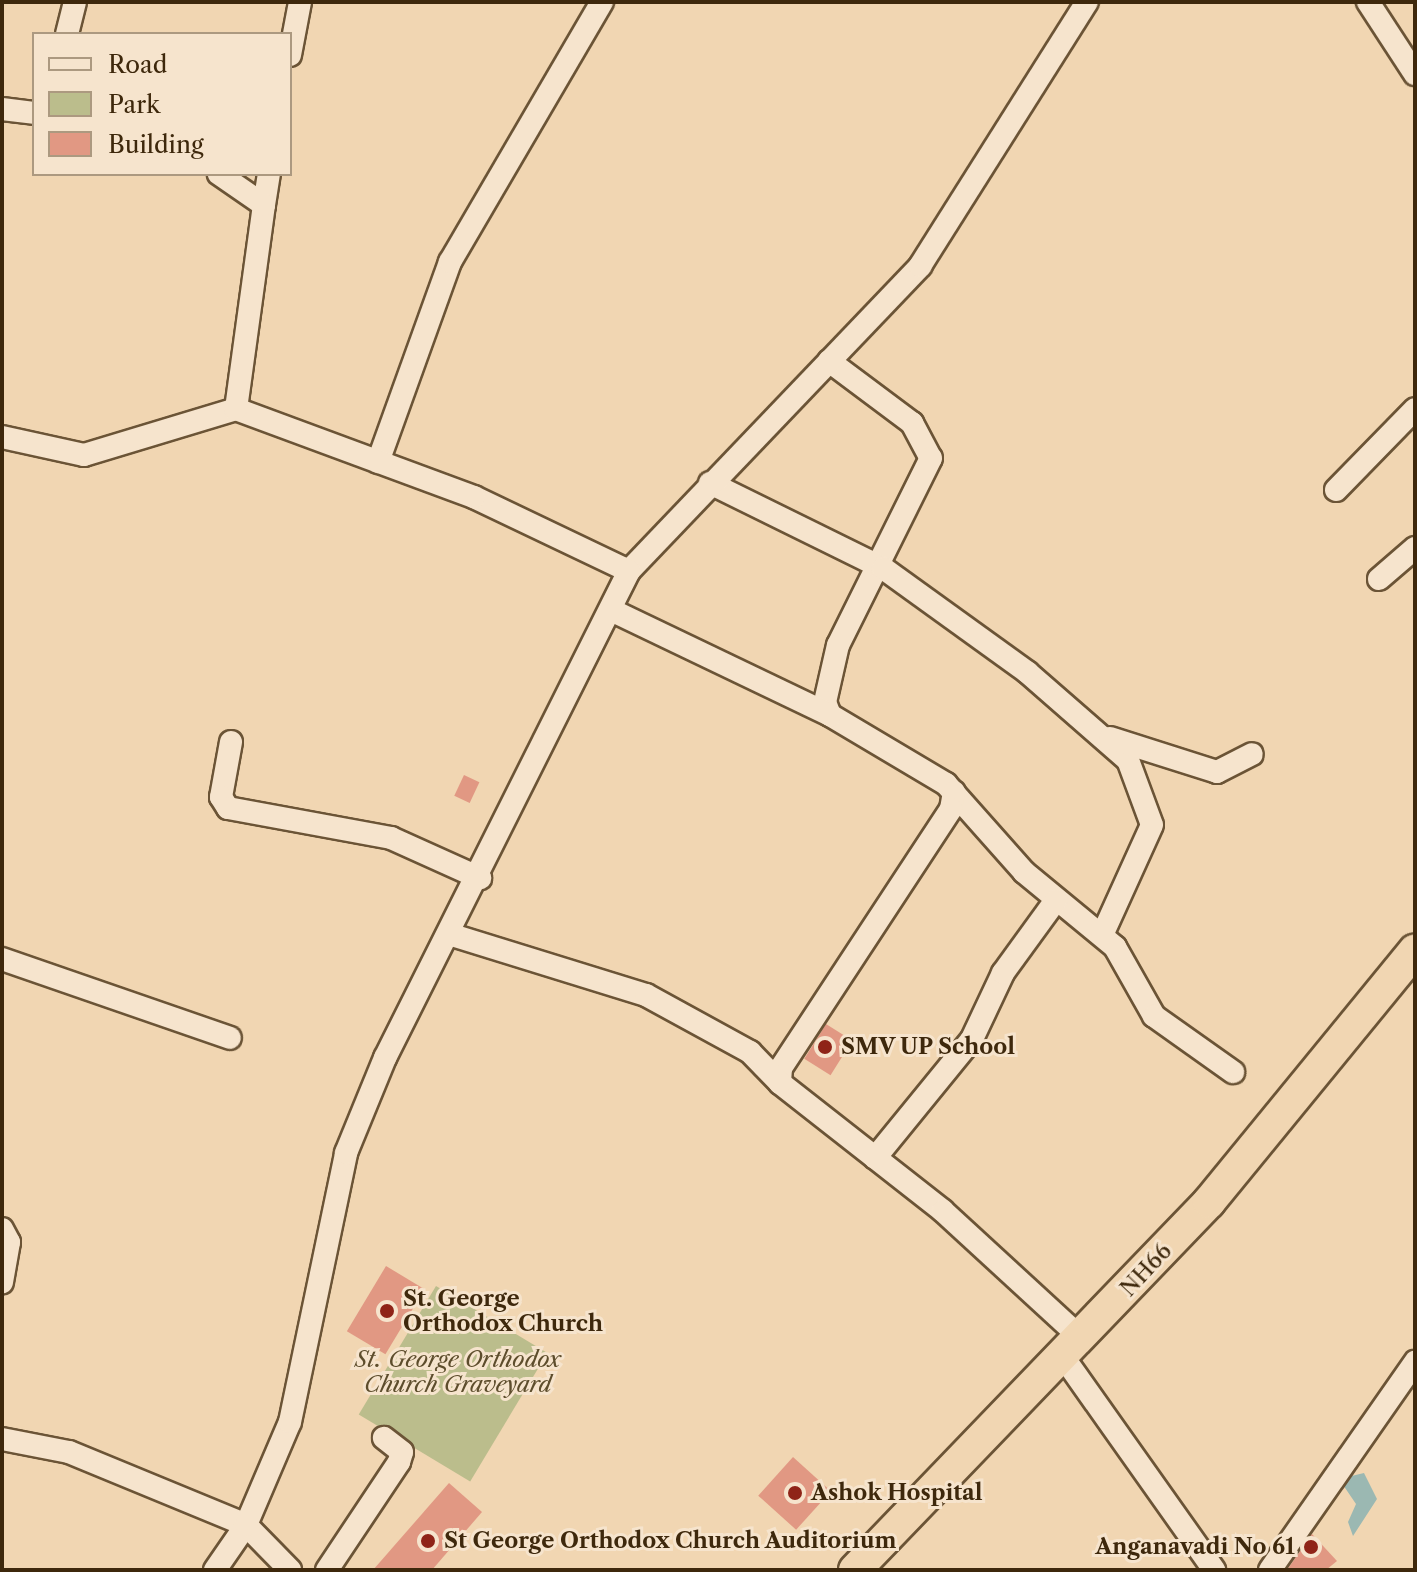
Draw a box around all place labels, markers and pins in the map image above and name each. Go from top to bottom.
place label: SMV UP School [841,1034,1016,1060]
marker: SMV UP School [816,1038,834,1056]
place label: St. George Orthodox Church [403,1285,603,1336]
marker: St. George Orthodox Church [378,1302,396,1320]
place label: Ashok Hospital [811,1480,983,1506]
marker: Ashok Hospital [786,1484,804,1502]
place label: St George Orthodox Church Auditorium [444,1528,898,1554]
marker: St George Orthodox Church Auditorium [419,1532,437,1550]
place label: Anganavadi No 61 [1095,1534,1295,1560]
marker: Anganavadi No 61 [1302,1538,1320,1556]

